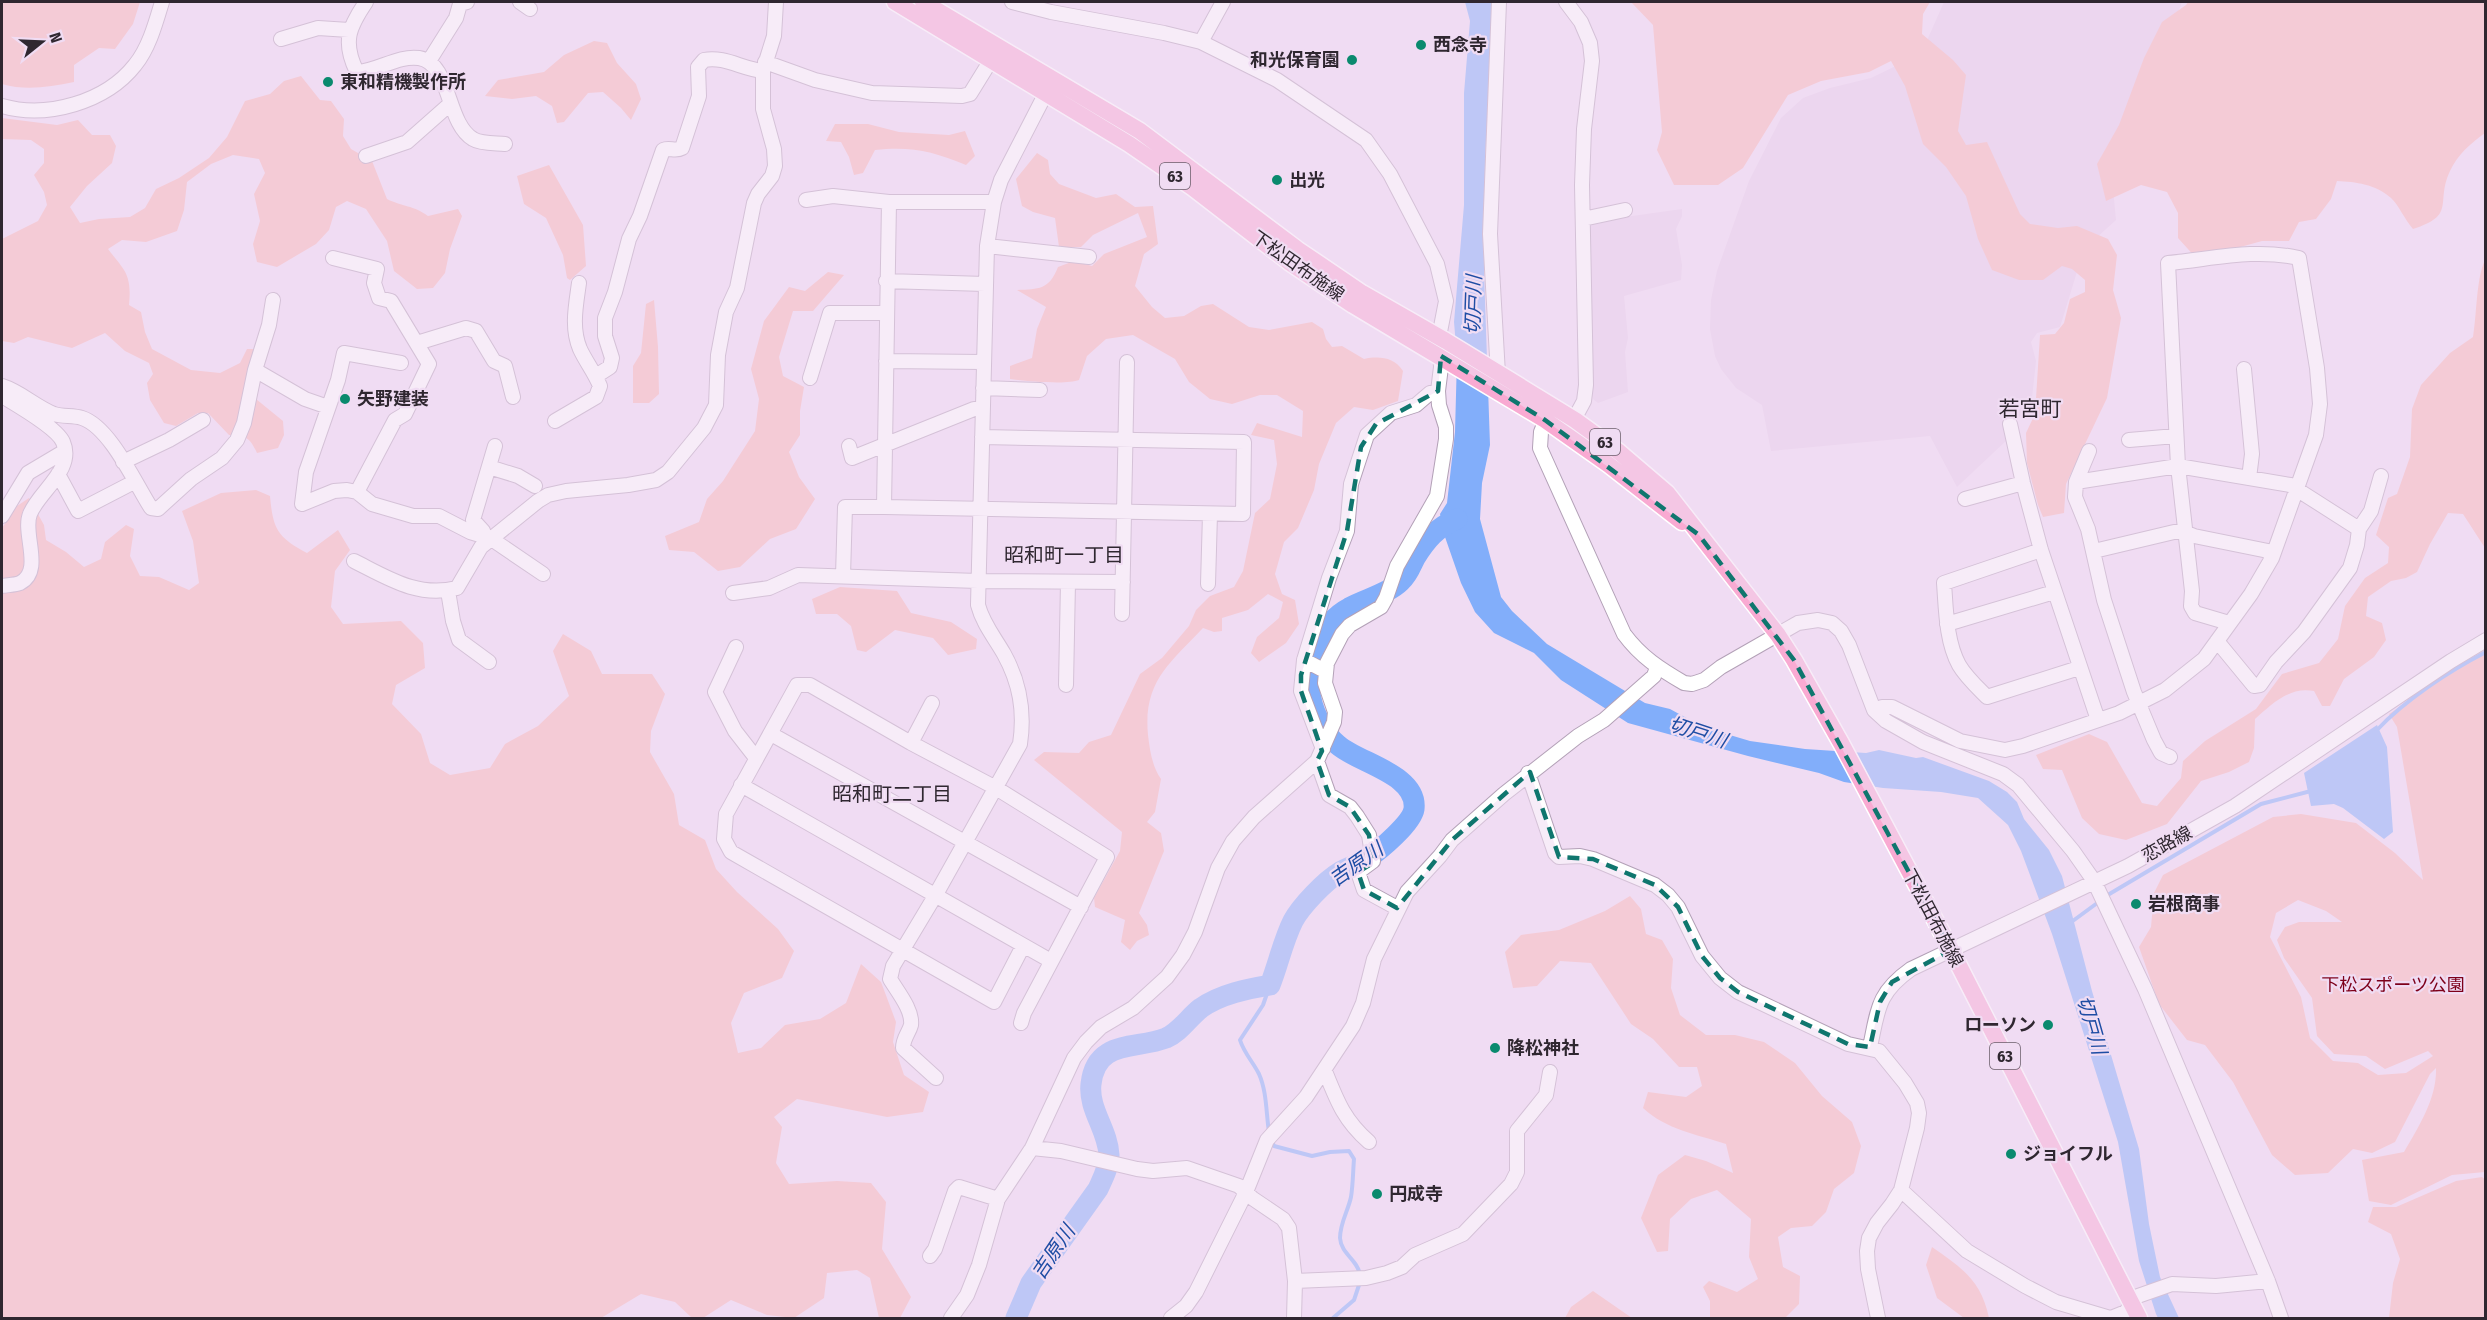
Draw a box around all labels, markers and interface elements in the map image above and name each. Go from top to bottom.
north arrow [12,12,72,72]
text: N [45,30,66,45]
place label: 西念寺 [1433,34,1487,56]
marker: 西念寺 [1414,38,1428,52]
place label: 和光保育園 [1250,49,1340,71]
marker: 和光保育園 [1345,53,1359,67]
place label: 東和精機製作所 [340,71,466,93]
marker: 東和精機製作所 [321,75,335,89]
road number: 63 [1160,163,1190,189]
place label: 出光 [1289,169,1325,191]
marker: 出光 [1270,173,1284,187]
street label: 下松田布施線 [1247,226,1349,306]
water label: 切戸川 [1460,273,1486,335]
place label: 矢野建装 [357,388,429,410]
marker: 矢野建装 [338,392,352,406]
district label: 若宮町 [1999,396,2062,422]
road number: 63 [1590,429,1620,455]
district label: 昭和町一丁目 [1004,543,1124,567]
water label: 切戸川 [1666,711,1732,753]
district label: 昭和町二丁目 [832,782,952,806]
street label: 恋路線 [2138,821,2196,867]
water label: 吉原川 [1325,836,1389,891]
street label: 下松田布施線 [1898,865,1968,971]
place label: 岩根商事 [2148,893,2220,915]
marker: 岩根商事 [2129,897,2143,911]
park label: 下松スポーツ公園 [2321,974,2465,996]
water label: 切戸川 [2072,993,2112,1059]
place label: ローソン [1964,1014,2036,1036]
marker: ローソン [2041,1018,2055,1032]
place label: 降松神社 [1507,1037,1579,1059]
marker: 降松神社 [1488,1041,1502,1055]
road number: 63 [1990,1043,2020,1069]
place label: ジョイフル [2023,1143,2113,1165]
marker: ジョイフル [2004,1147,2018,1161]
place label: 円成寺 [1389,1183,1443,1205]
marker: 円成寺 [1370,1187,1384,1201]
water label: 吉原川 [1026,1219,1081,1284]

